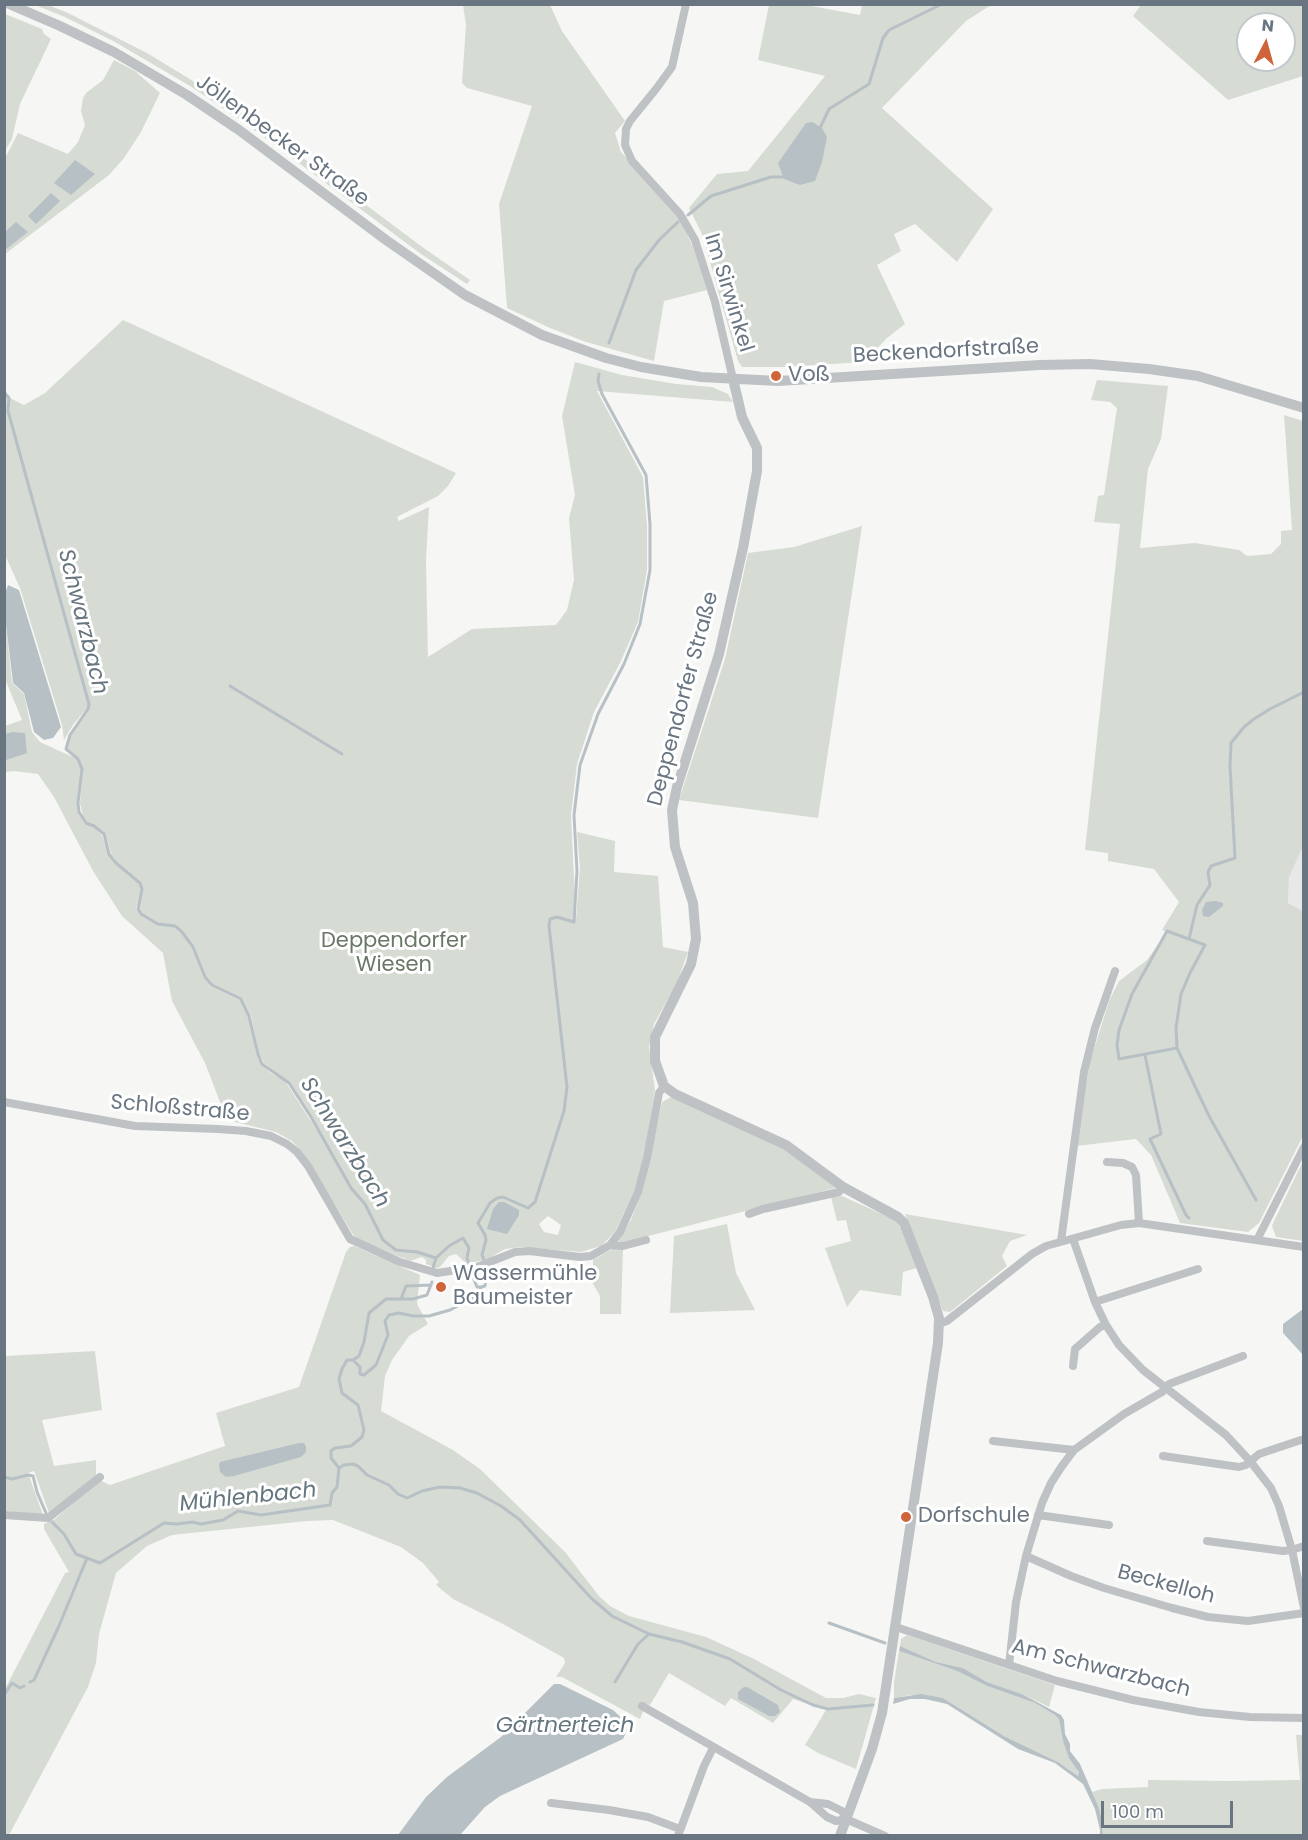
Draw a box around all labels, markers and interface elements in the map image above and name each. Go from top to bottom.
north arrow [1236,12,1296,72]
text: N [1261,14,1275,38]
street label: Jöllenbecker Straße [190,70,374,212]
street label: Im Sirwinkel [698,231,758,355]
street label: Beckendorfstraße [852,335,1040,369]
place label: Voß [788,363,830,389]
marker: Voß [769,369,783,383]
water label: Schwarzbach [51,547,113,697]
street label: Deppendorfer Straße [643,589,725,809]
park label: Deppendorfer Wiesen [321,929,467,979]
water label: Schwarzbach [293,1073,395,1213]
street label: Schloßstraße [109,1090,251,1128]
place label: Wassermühle Baumeister [453,1262,597,1312]
marker: Wassermühle Baumeister [434,1280,448,1294]
water label: Mühlenbach [178,1478,318,1518]
place label: Dorfschule [918,1504,1030,1530]
marker: Dorfschule [899,1510,913,1524]
street label: Beckelloh [1115,1560,1217,1610]
street label: Am Schwarzbach [1009,1635,1193,1703]
water label: Gärtnerteich [496,1713,634,1739]
scale bar [1104,1789,1236,1827]
text: 100 m [1112,1799,1164,1824]

